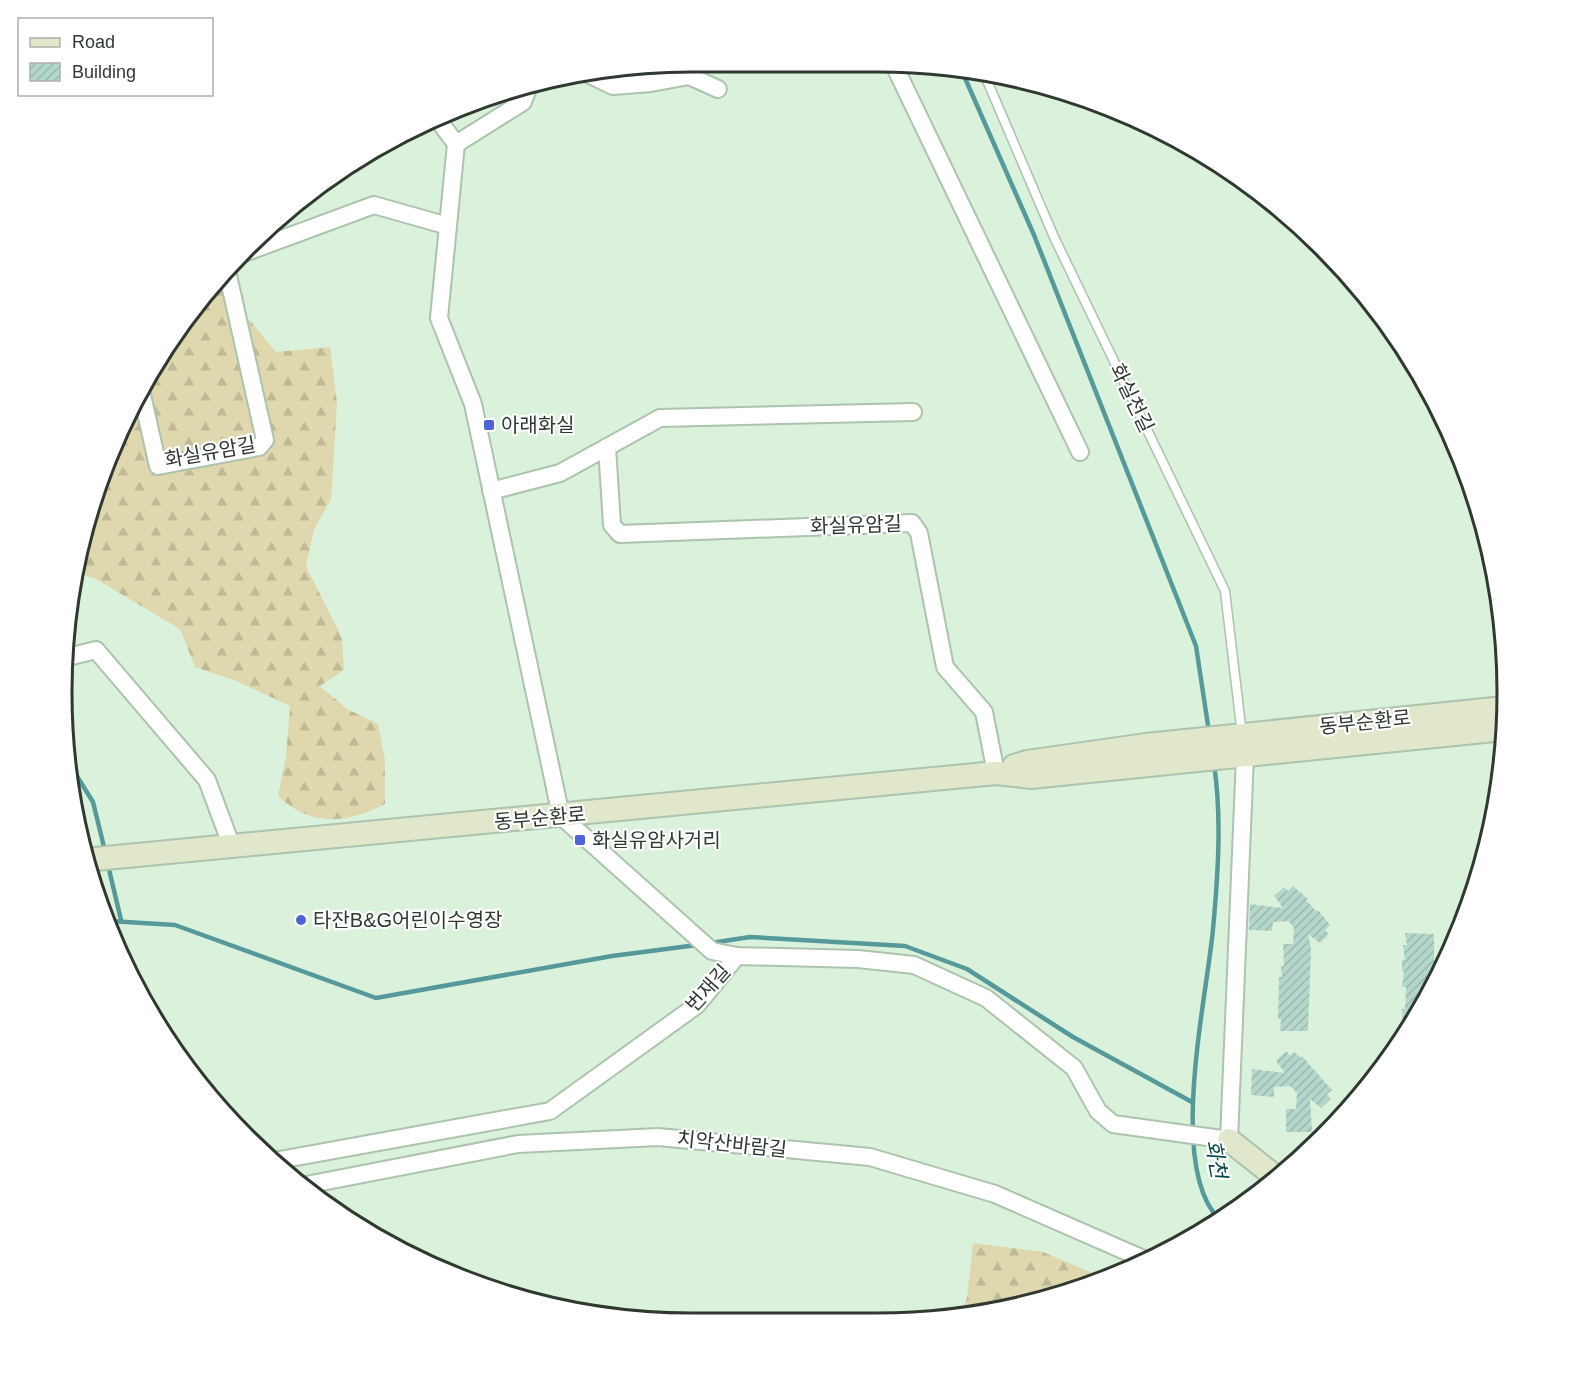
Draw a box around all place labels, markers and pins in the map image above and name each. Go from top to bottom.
place label: 아래화실 [501,414,575,436]
marker: 아래화실 [482,418,496,432]
place label: 화실유암사거리 [592,829,721,851]
marker: 화실유암사거리 [573,833,587,847]
place label: 타잔B&G어린이수영장 [313,909,502,931]
marker: 타잔B&G어린이수영장 [294,913,308,927]

